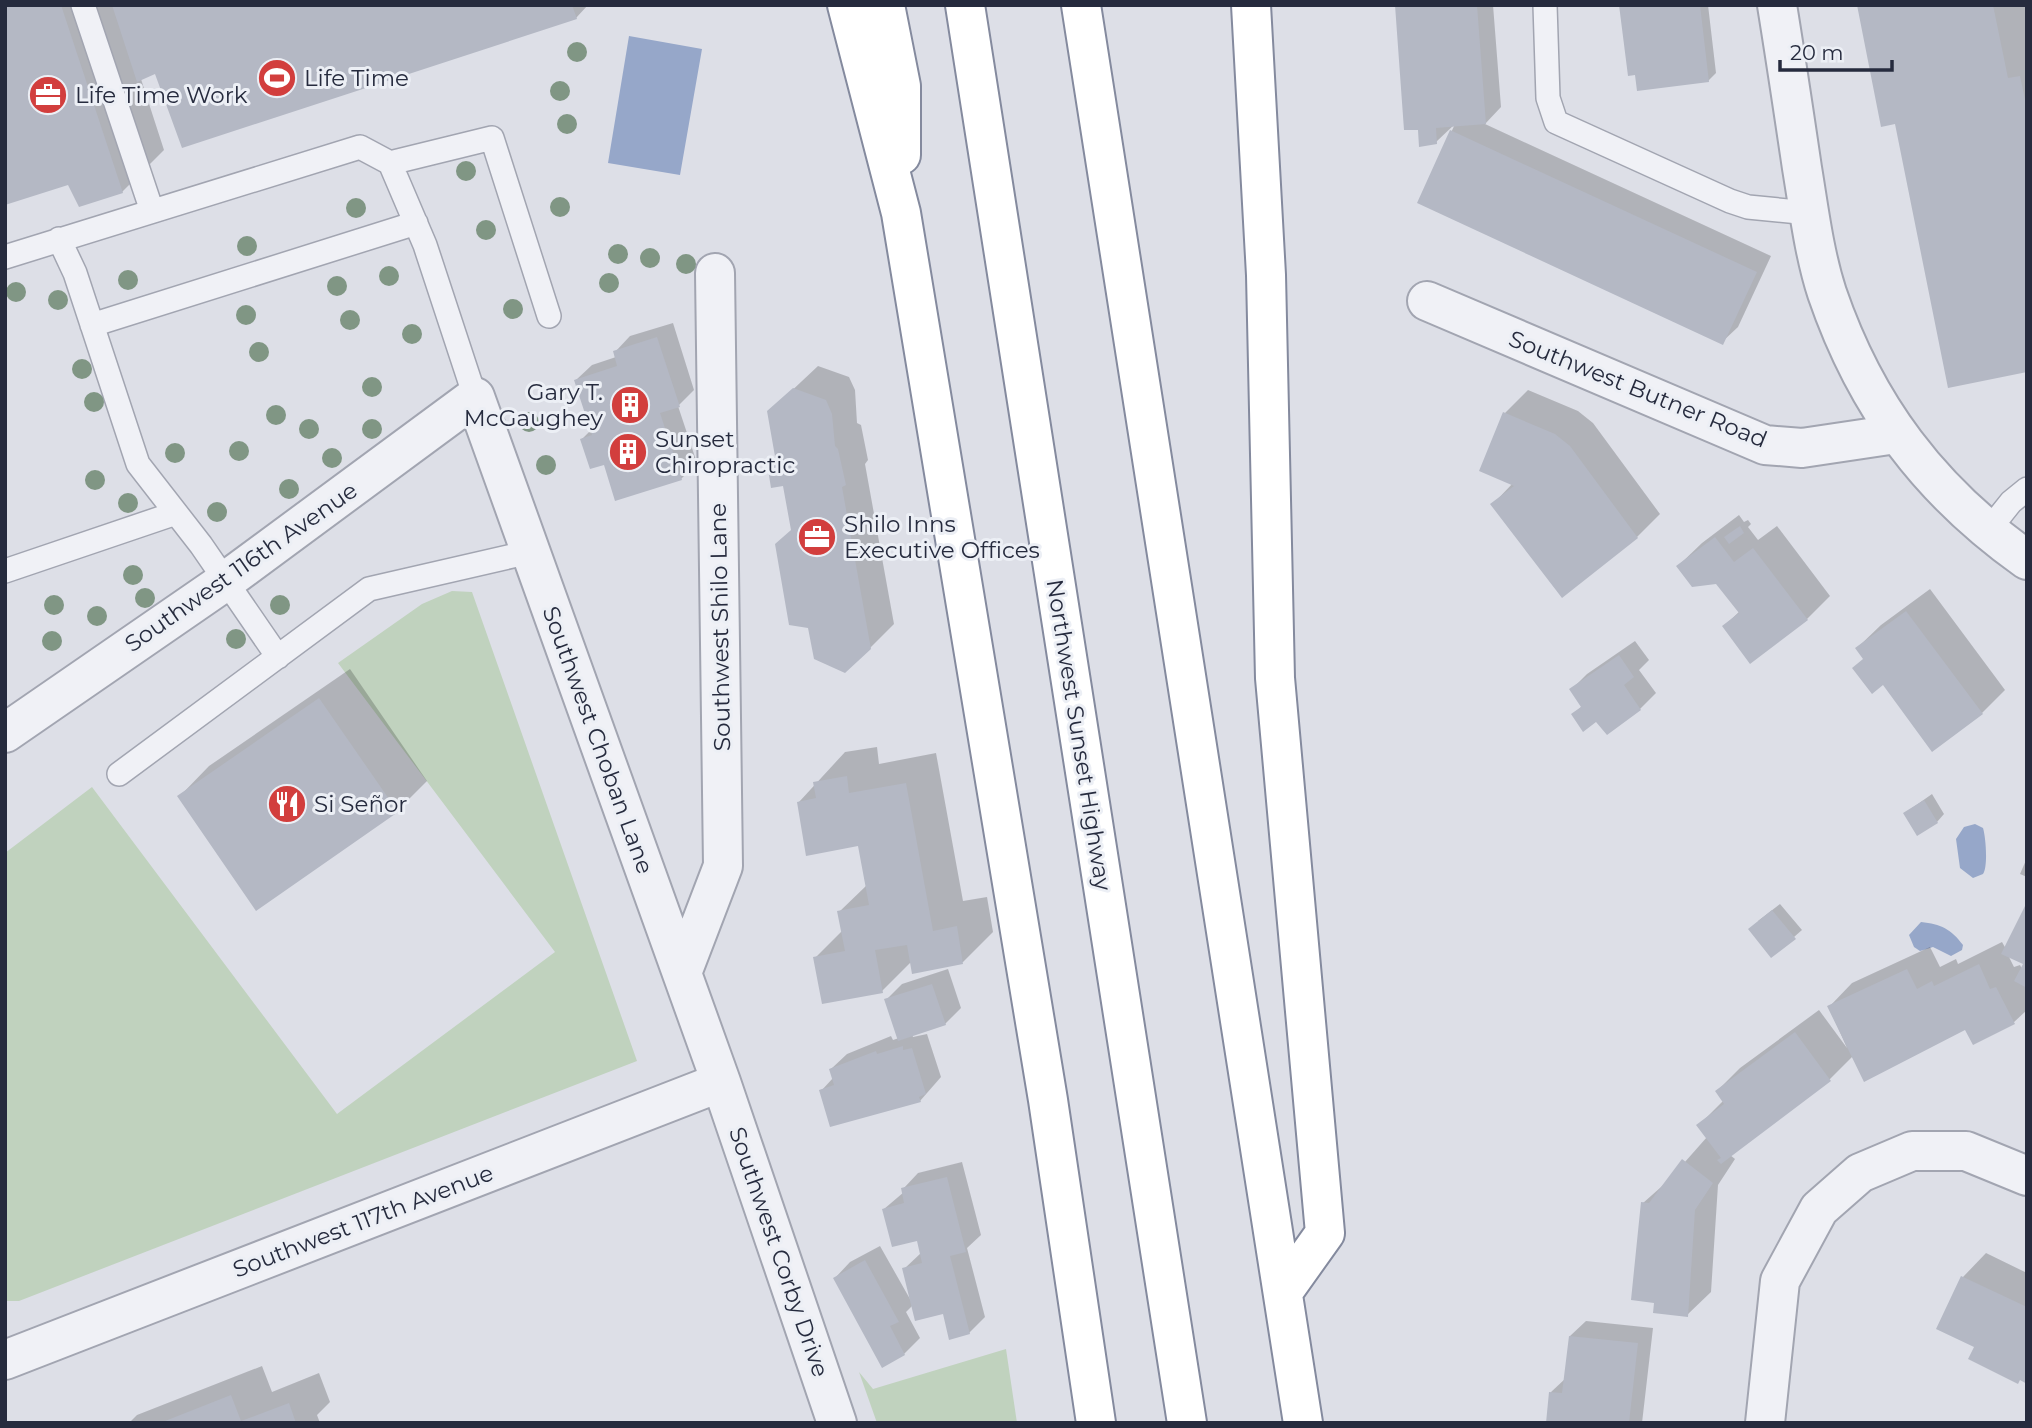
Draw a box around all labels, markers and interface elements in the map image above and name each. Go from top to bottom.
scale bar [1780,28,1892,72]
text: 20 m [1790,40,1844,65]
sports icon: Life Time [256,57,298,99]
place label: Life Time [304,64,409,92]
office icon: Life Time Work [27,74,69,116]
place label: Life Time Work [75,81,248,109]
street label: Southwest Butner Road [1505,324,1771,454]
place label: Gary T. McGaughey [464,378,604,432]
building icon: Gary T. McGaughey [609,384,651,426]
place label: Sunset Chiropractic [655,425,795,479]
building icon: Sunset Chiropractic [607,431,649,473]
street label: Southwest 116th Avenue [119,476,363,658]
street label: Southwest Shilo Lane [704,503,736,751]
place label: Shilo Inns Executive Offices [844,510,1040,564]
office icon: Shilo Inns Executive Offices [796,516,838,558]
street label: Northwest Sunset Highway [1041,577,1118,893]
street label: Southwest Choban Lane [537,602,659,878]
restaurant icon: Si Señor [266,783,308,825]
place label: Si Señor [314,790,408,818]
street label: Southwest Corby Drive [723,1123,835,1381]
street label: Southwest 117th Avenue [229,1158,497,1284]

